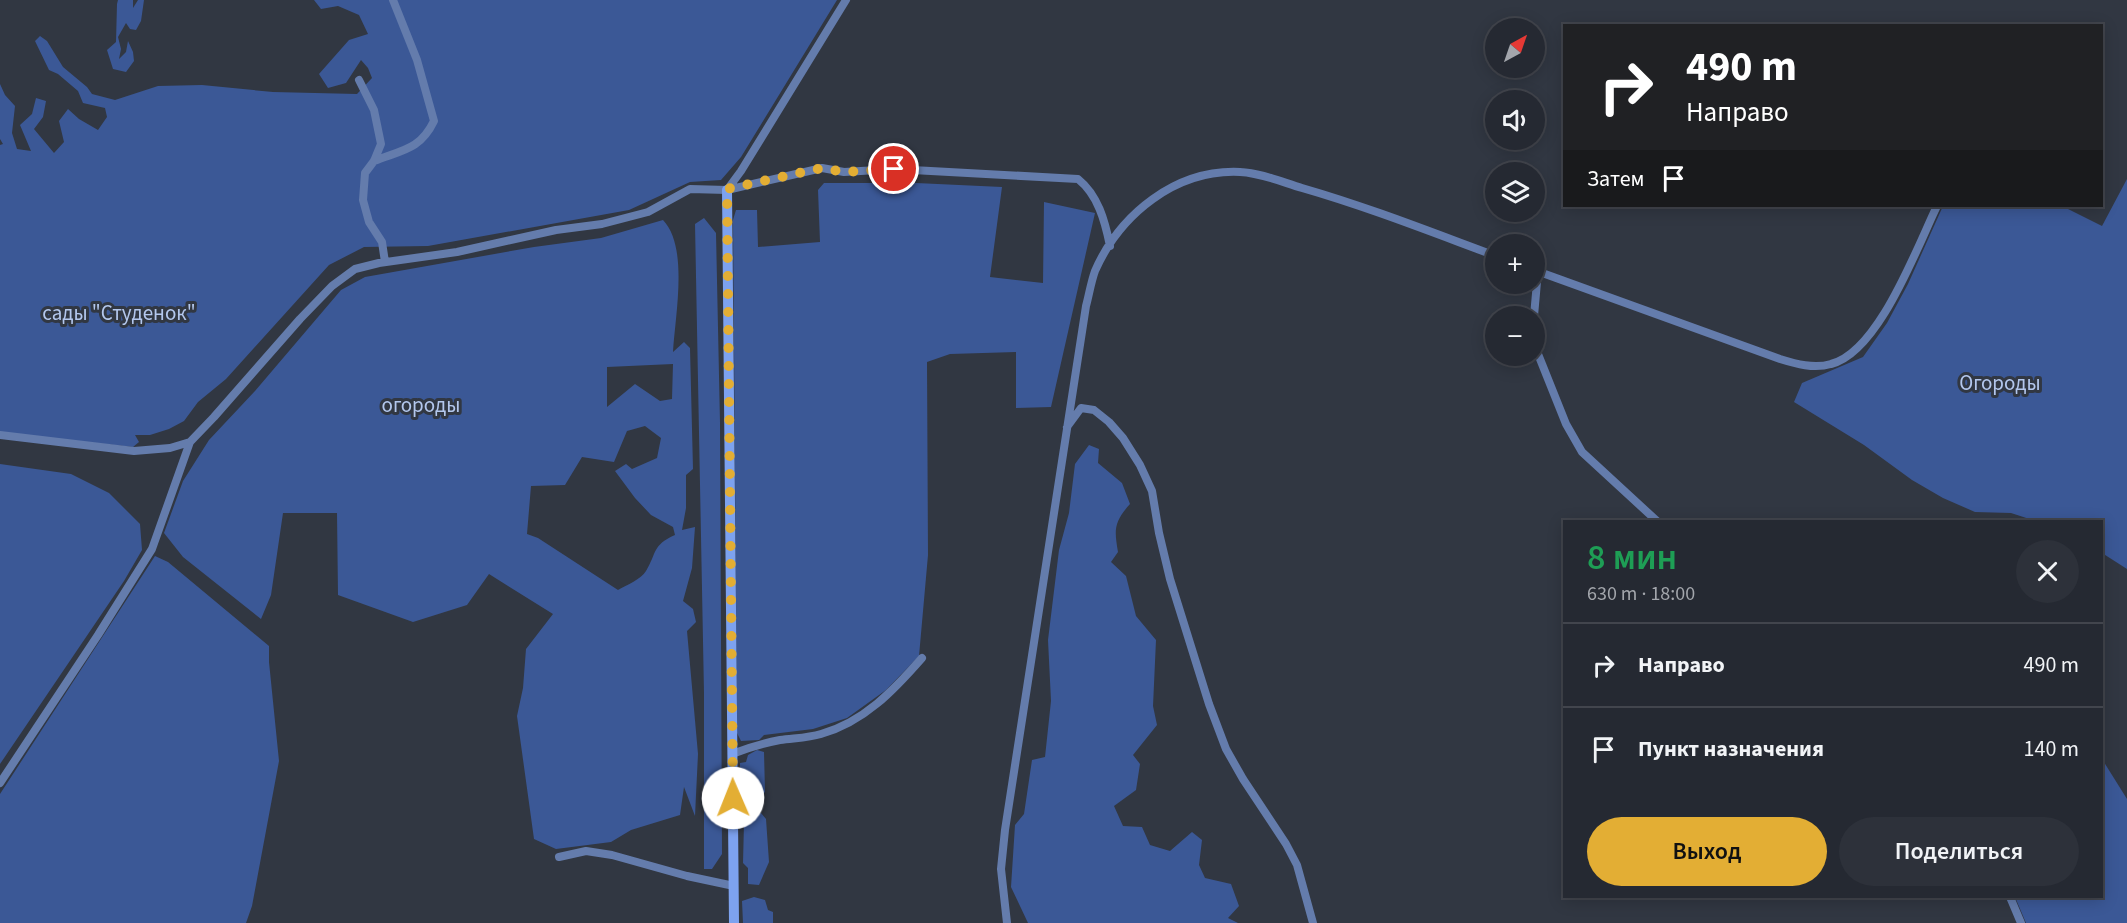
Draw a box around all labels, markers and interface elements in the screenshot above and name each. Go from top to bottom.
north arrow [1485,18,1545,78]
map controls [1485,18,1545,366]
text: 490 m [1686,37,1797,97]
icon: right [1587,48,1665,126]
button: sound [1485,90,1545,150]
text: Направо [1686,93,1789,132]
pin [868,143,919,194]
icon: arrive [877,152,910,185]
button: layers [1485,162,1545,222]
icon: arrive [1657,162,1690,195]
text: Затем [1587,163,1645,195]
button: + [1485,234,1545,294]
park label: сады "Студенок" [42,298,196,328]
button: − [1485,306,1545,366]
park label: Огороды [1959,368,2041,398]
park label: огороды [382,390,460,420]
text: 8 мин [1587,532,1677,583]
button: close [2016,540,2079,603]
text: 630 m · 18:00 [1587,580,1695,608]
icon: right [1587,649,1620,682]
text: Направо [1638,649,1725,681]
text: 490 m [2024,649,2079,681]
icon: arrive [1587,733,1620,766]
text: Пункт назначения [1638,733,1824,765]
text: 140 m [2024,733,2079,765]
position arrow [701,766,765,830]
button: Выход [1587,817,1827,886]
button: Поделиться [1839,817,2079,886]

